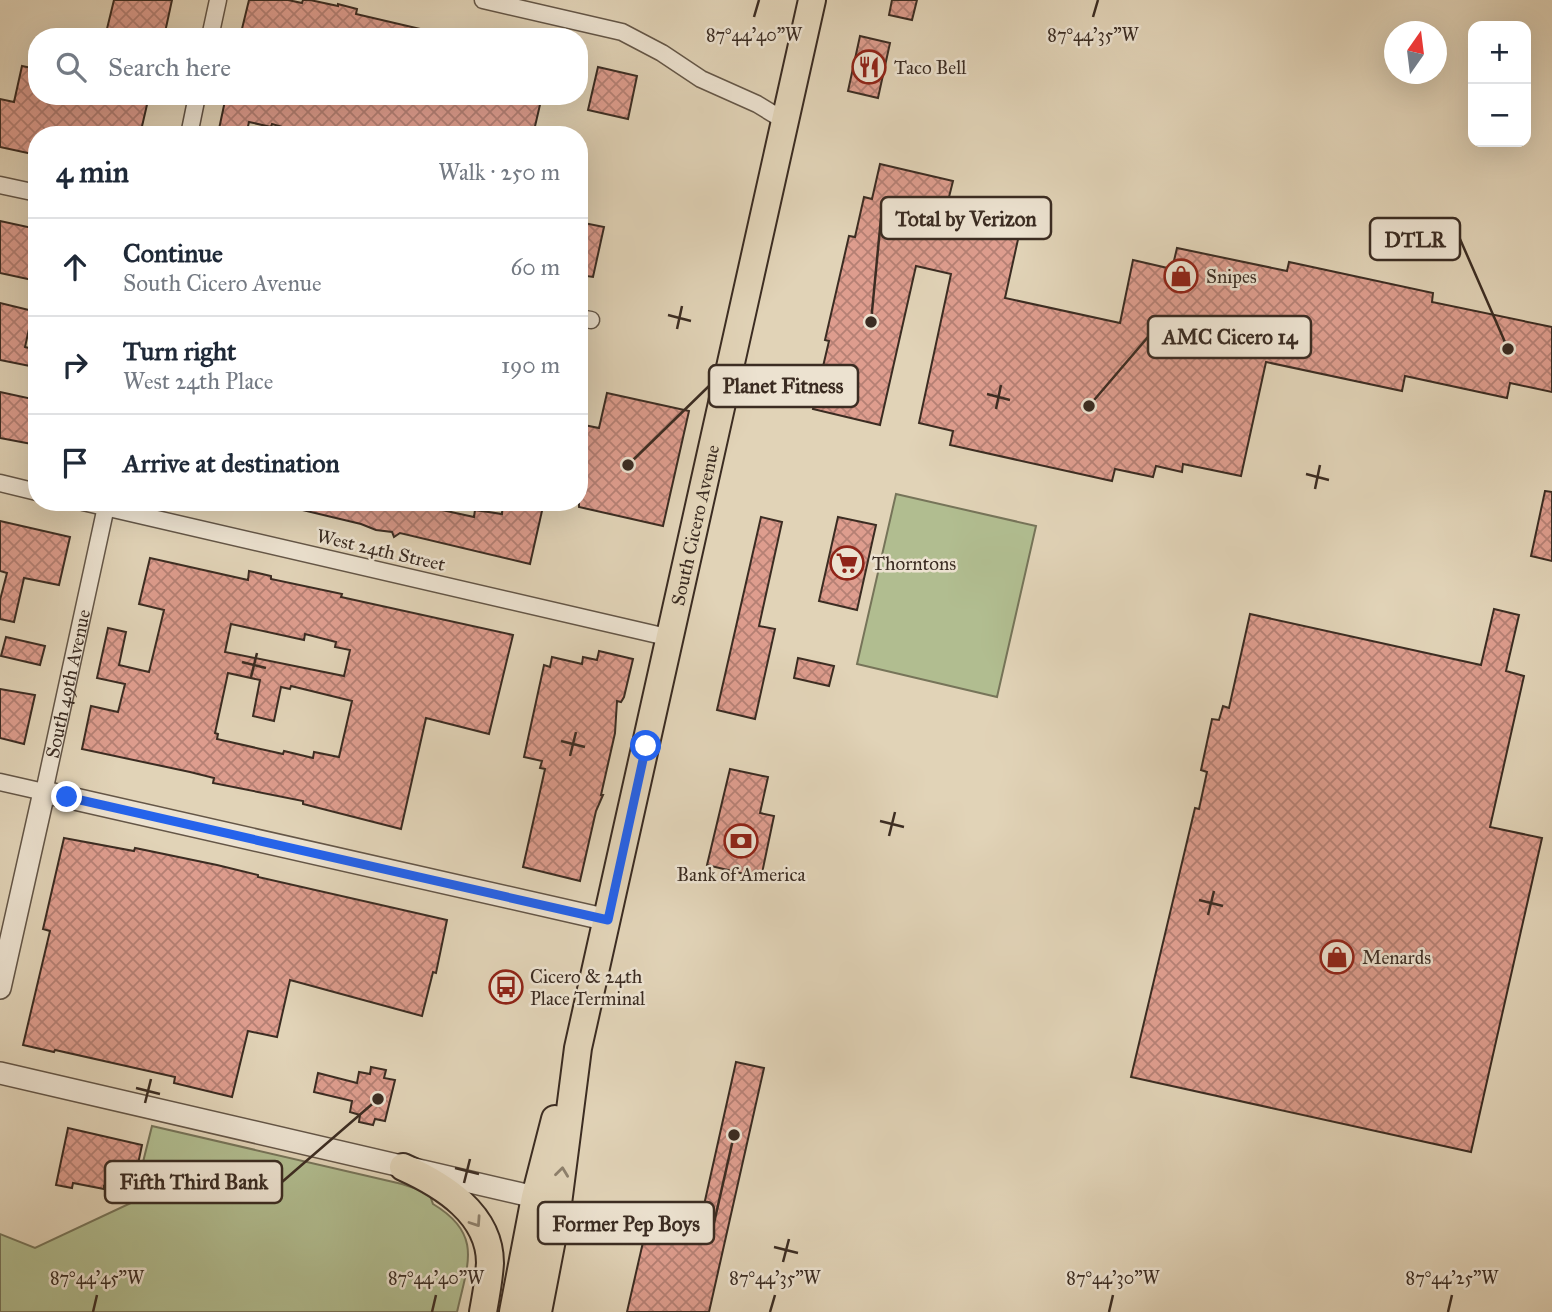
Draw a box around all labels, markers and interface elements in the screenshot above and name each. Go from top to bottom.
north arrow [1384,21,1447,84]
map controls [1468,21,1531,147]
button: + [1468,21,1531,84]
text: 87°44'40"W [706,24,803,46]
text: 87°44'35"W [1047,24,1140,46]
search box [28,28,588,105]
icon: search [52,48,90,86]
restaurant icon: Taco Bell [850,48,888,86]
text: Search here [108,51,231,83]
place label: Taco Bell [894,56,967,79]
button: − [1468,84,1531,147]
text: 4 min [56,154,129,190]
text: Walk · 250 m [438,158,560,186]
callout: Total by Verizon [881,197,1051,239]
text: Total by Verizon [894,206,1037,232]
callout: DTLR [1370,218,1460,260]
text: DTLR [1384,227,1447,253]
text: Continue [123,237,223,269]
icon: ahead [56,248,94,286]
text: 60 m [511,253,560,281]
shop icon: Snipes [1162,257,1200,295]
place label: Snipes [1206,265,1257,288]
text: South Cicero Avenue [123,269,322,297]
callout: AMC Cicero 14 [1148,316,1311,358]
text: AMC Cicero 14 [1160,324,1299,350]
text: Turn right [123,335,236,367]
icon: right [56,346,94,384]
text: 190 m [501,351,560,379]
callout: Planet Fitness [709,365,858,407]
text: West 24th Place [123,367,273,395]
text: Planet Fitness [723,373,844,399]
street label: South Cicero Avenue [666,442,724,608]
icon: arrive [56,444,94,482]
text: Arrive at destination [123,447,340,479]
street label: West 24th Street [314,524,448,576]
supermarket icon: Thorntons [828,544,866,582]
place label: Thorntons [872,552,956,575]
street label: South 49th Avenue [40,607,95,760]
route start [630,730,661,761]
route end [51,781,82,812]
bank icon: Bank of America [722,822,760,860]
place label: Bank of America [677,863,806,886]
shop icon: Menards [1318,938,1356,976]
place label: Menards [1362,946,1431,969]
place label: Cicero & 24th Place Terminal [530,965,646,1010]
bus stop icon: Cicero & 24th Place Terminal [487,968,525,1006]
callout: Fifth Third Bank [105,1161,282,1203]
one-way arrow [555,1167,570,1178]
text: Fifth Third Bank [120,1169,270,1195]
callout: Former Pep Boys [538,1202,714,1244]
text: Former Pep Boys [552,1211,700,1237]
one-way arrow [468,1214,480,1227]
text: 87°44'45"W [50,1267,145,1289]
text: 87°44'40"W [388,1267,485,1289]
text: 87°44'35"W [729,1267,822,1289]
text: 87°44'30"W [1066,1267,1161,1289]
text: 87°44'25"W [1406,1267,1499,1289]

